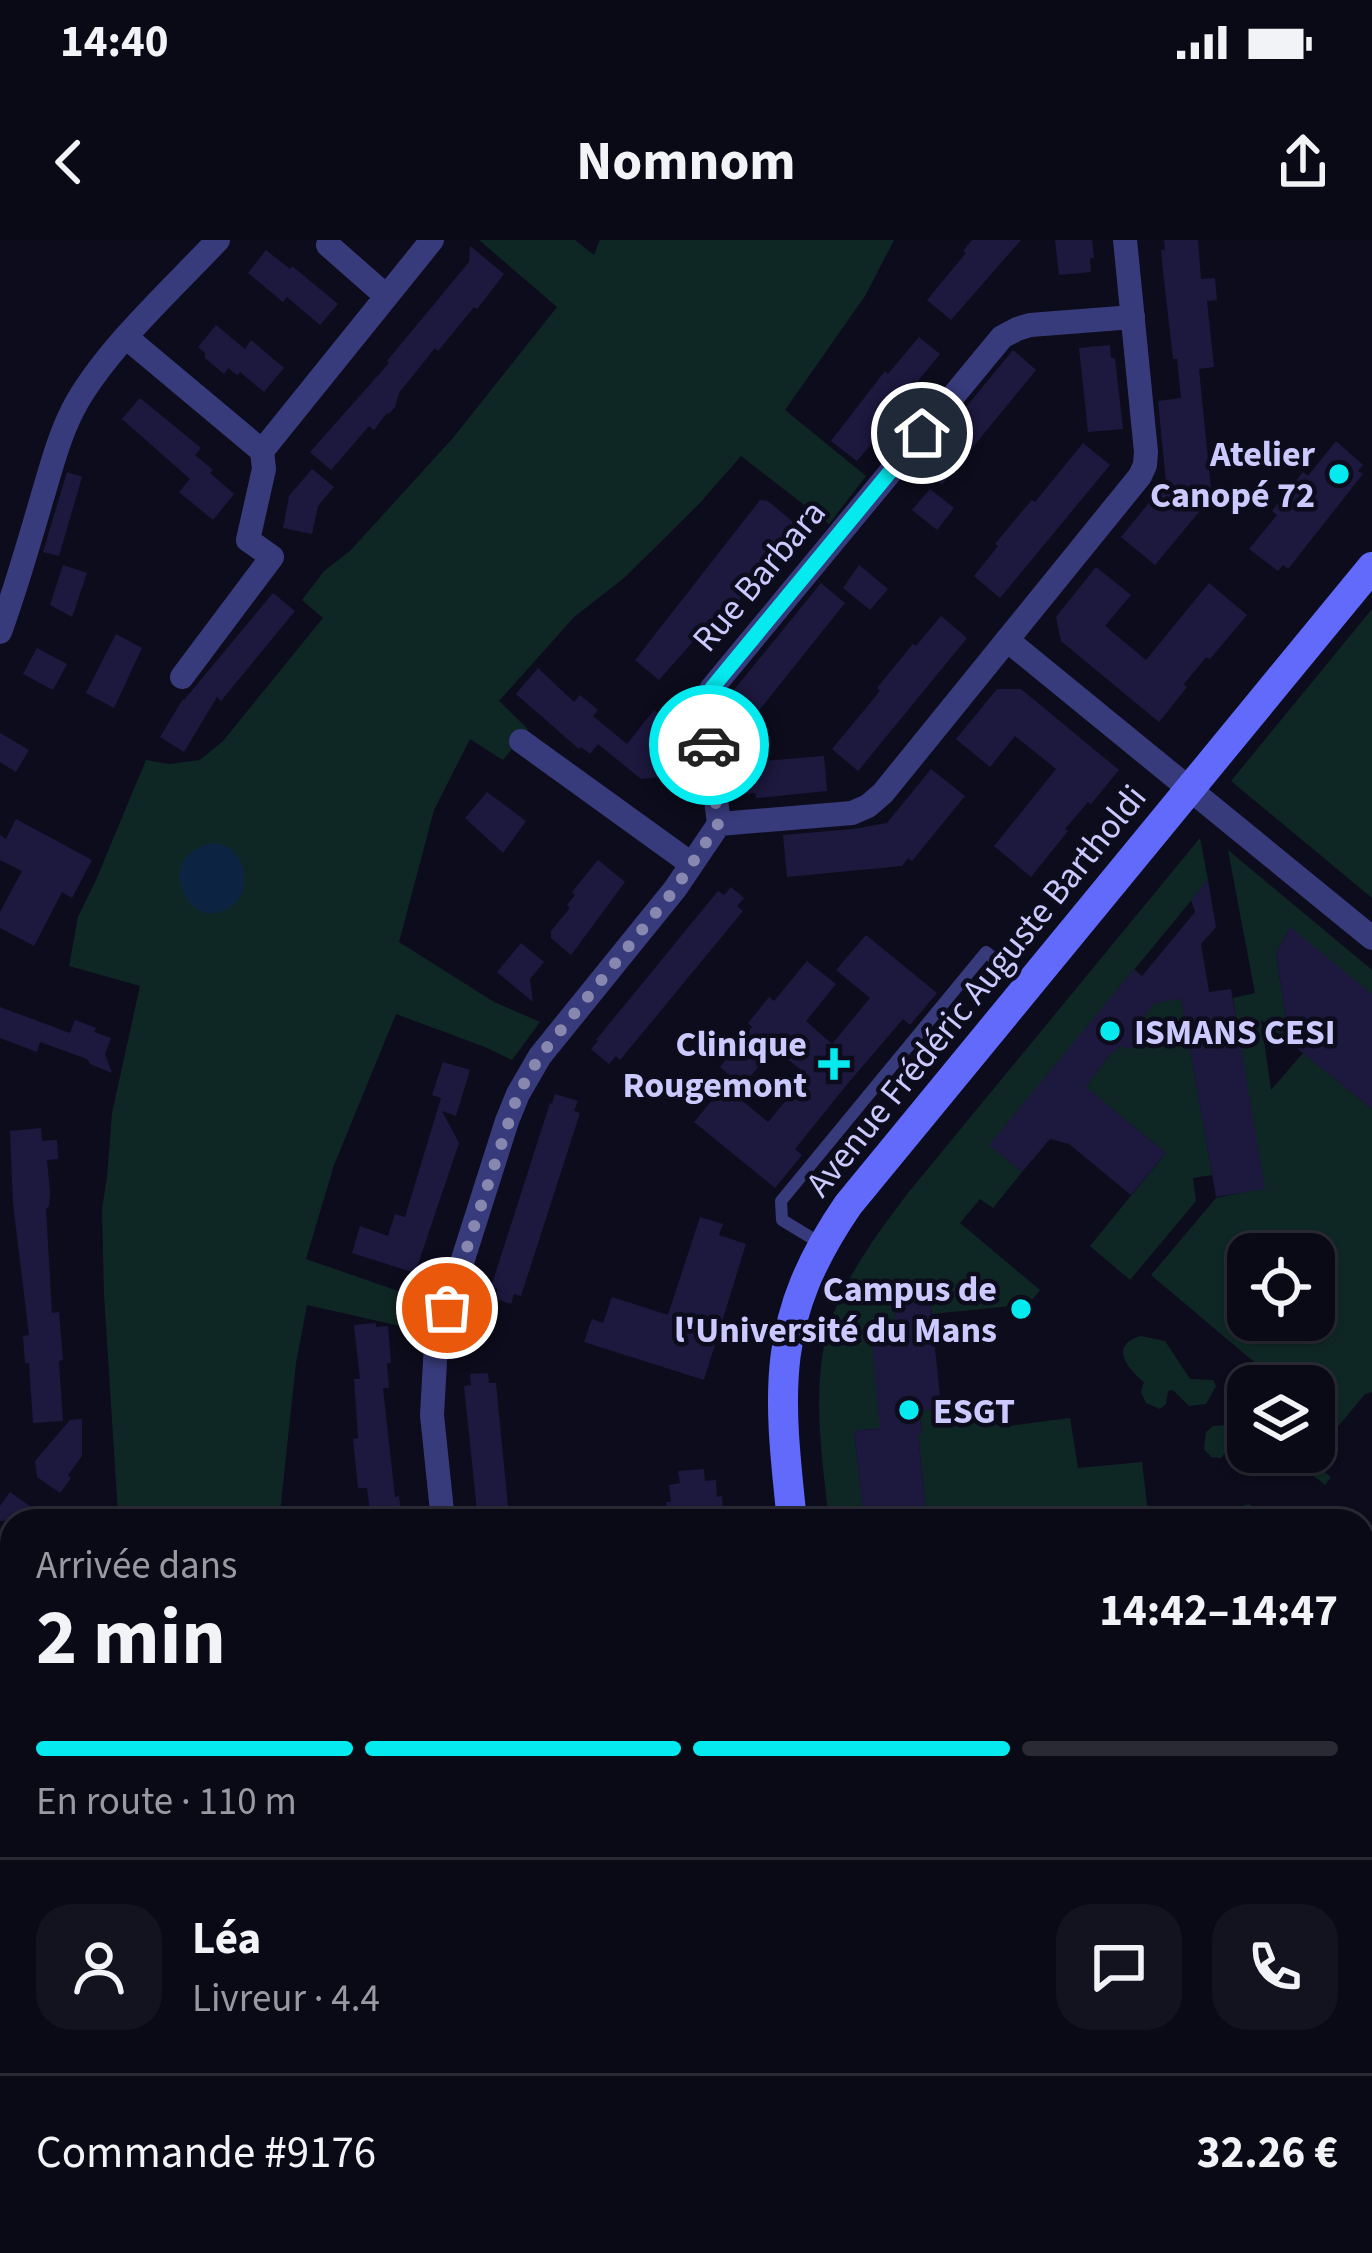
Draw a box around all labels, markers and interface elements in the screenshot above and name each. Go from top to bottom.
text: 14:40 [60,10,169,74]
text: Nomnom [576,124,796,201]
icon: back [36,129,102,195]
icon: share [1270,129,1336,195]
pin [871,382,973,484]
icon: home [889,400,955,466]
place label: Atelier Canopé 72 [1150,429,1316,521]
marker: Atelier Canopé 72 [1326,461,1352,487]
street label: Rue Barbara [680,489,838,663]
courier [649,685,769,805]
icon: car [676,712,742,778]
street label: Avenue Frédéric Auguste Bartholdi [794,774,1159,1208]
place label: ISMANS CESI [1134,1007,1336,1058]
marker: ISMANS CESI [1097,1018,1123,1044]
place label: Clinique Rougemont [622,1019,807,1111]
marker: Clinique Rougemont [818,1048,850,1080]
map controls [1227,1233,1335,1473]
button: locate [1227,1233,1335,1341]
pin [396,1257,498,1359]
place label: Campus de l'Université du Mans [674,1264,997,1356]
icon: bag [414,1275,480,1341]
marker: Campus de l'Université du Mans [1008,1296,1034,1322]
button: layers [1227,1365,1335,1473]
place label: ESGT [933,1386,1015,1437]
marker: ESGT [896,1397,922,1423]
text: Arrivée dans [36,1538,237,1594]
text: 14:42–14:47 [1099,1579,1338,1643]
text: 2 min [36,1583,226,1694]
text: En route · 110 m [36,1774,297,1830]
button: person [36,1904,162,2030]
button: chat [1056,1904,1182,2030]
button: phone [1212,1904,1338,2030]
text: Léa [192,1907,261,1971]
text: Livreur · 4.4 [192,1971,380,2027]
text: Commande #9176 [36,2121,376,2185]
text: 32.26 € [1197,2121,1338,2185]

